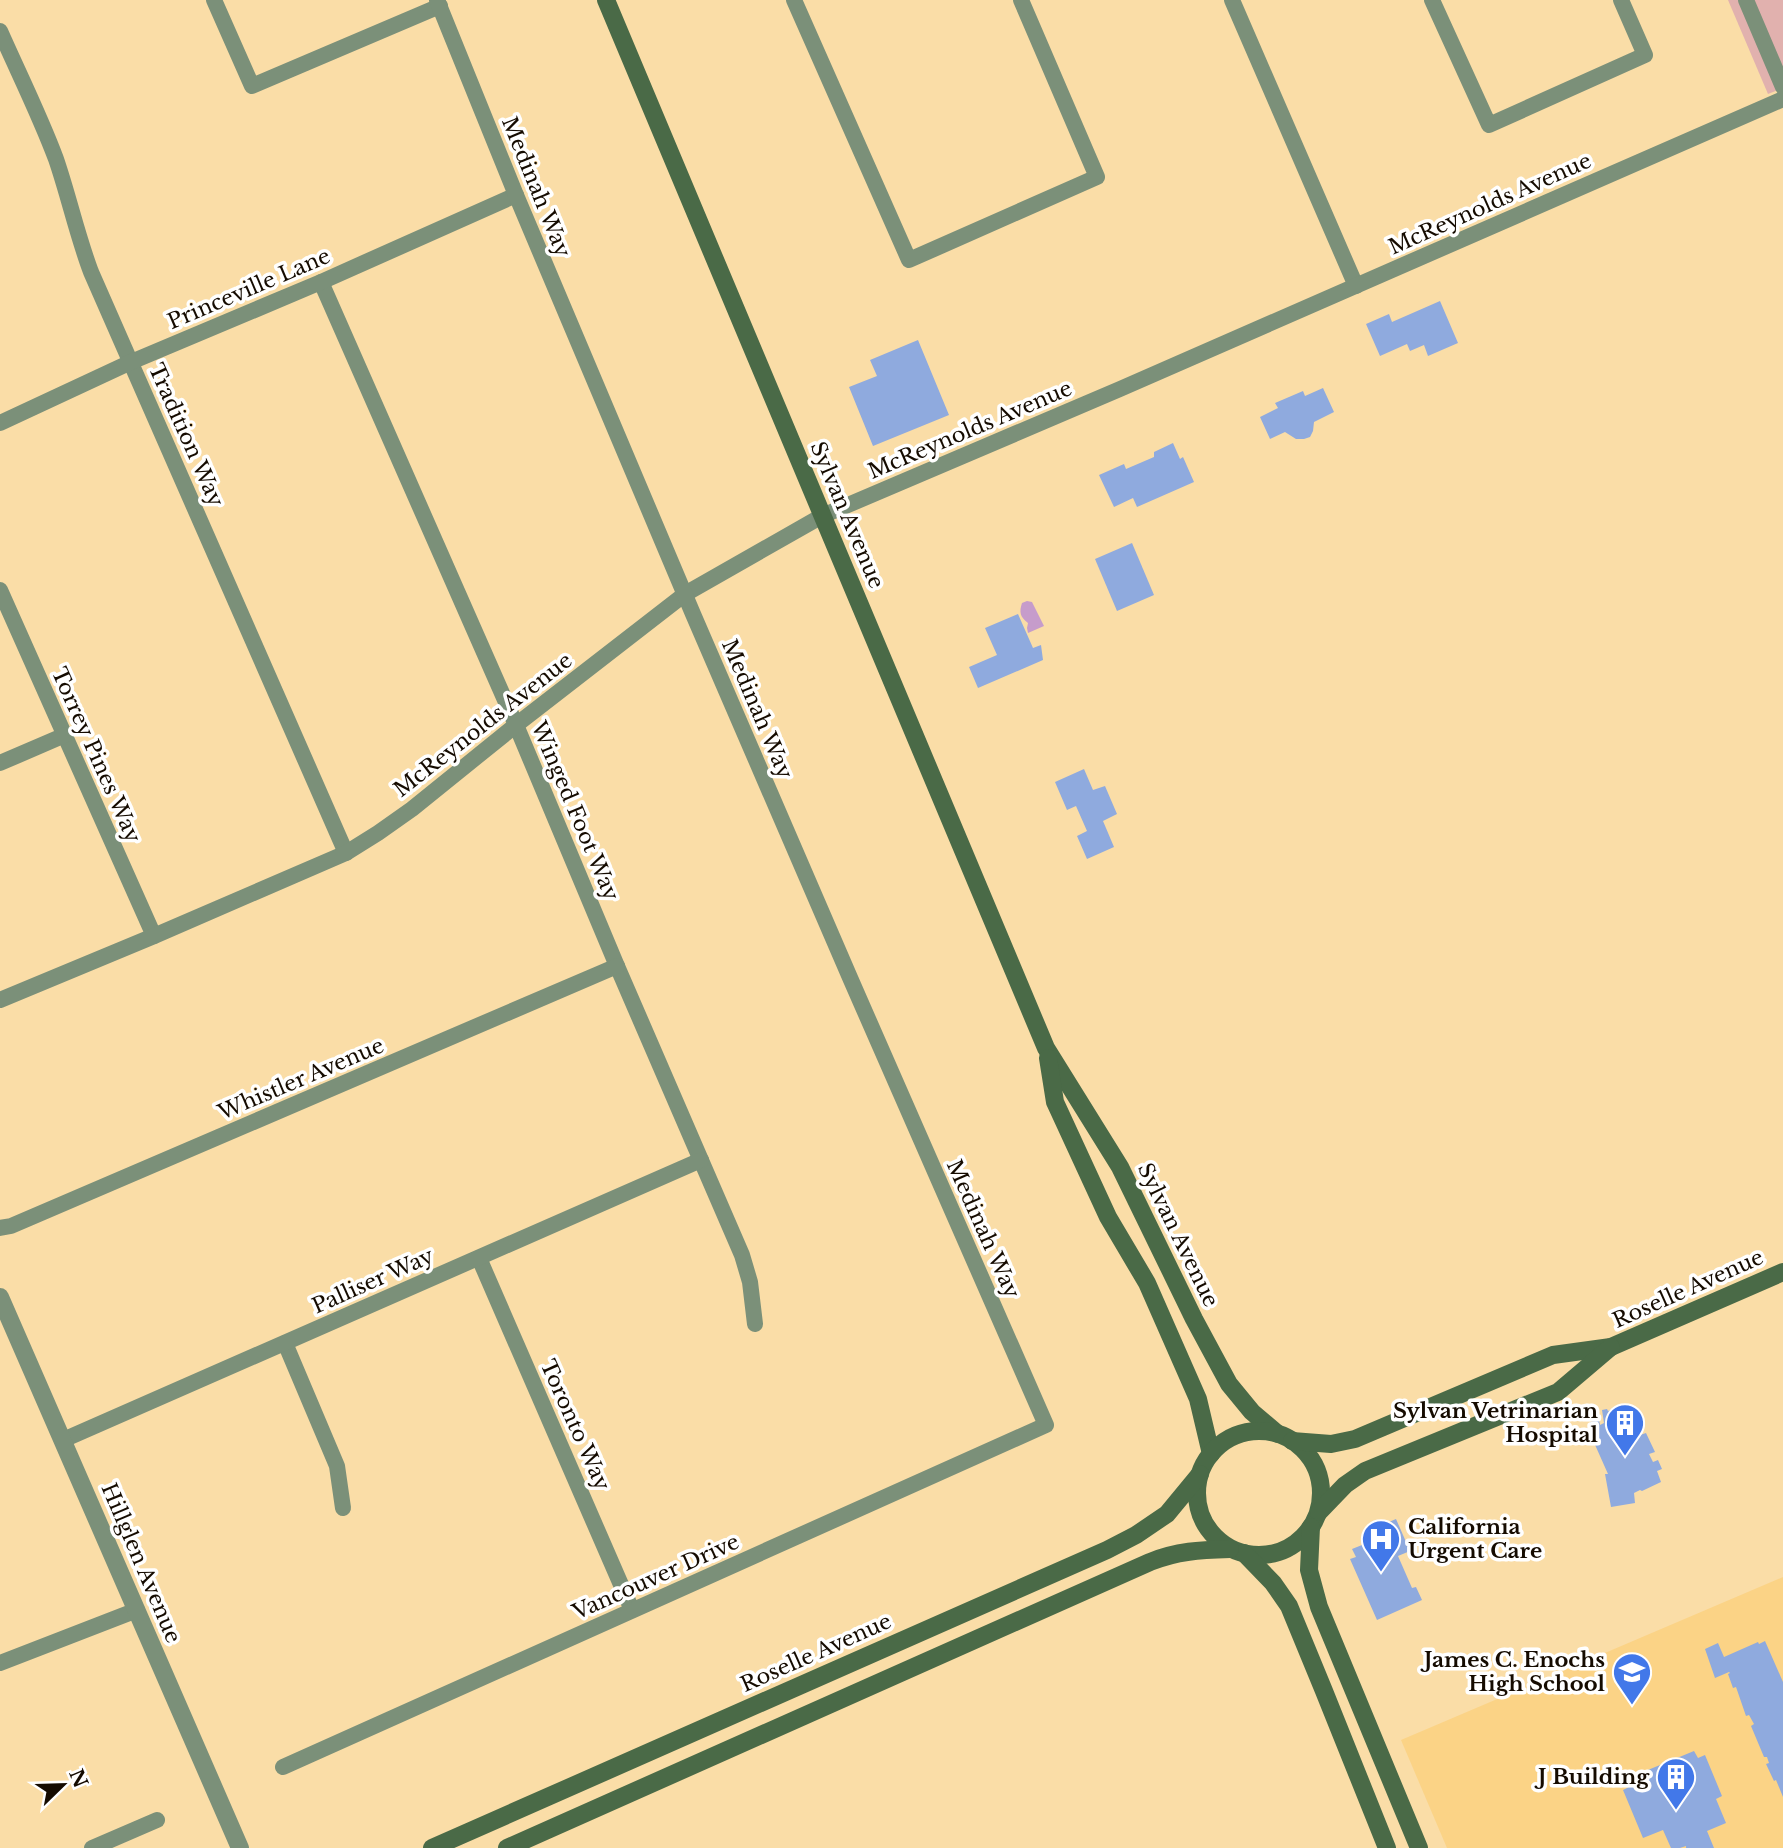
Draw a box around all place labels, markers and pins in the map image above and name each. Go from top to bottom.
place label: Sylvan Vetrinarian Hospital [1393,1398,1599,1448]
building icon: Sylvan Vetrinarian Hospital [1604,1402,1646,1457]
place label: California Urgent Care [1408,1514,1542,1564]
hospital icon: California Urgent Care [1360,1518,1402,1573]
place label: James C. Enochs High School [1420,1647,1606,1697]
school or university icon: James C. Enochs High School [1611,1651,1653,1706]
building icon: J Building [1655,1756,1697,1811]
place label: J Building [1534,1764,1650,1790]

